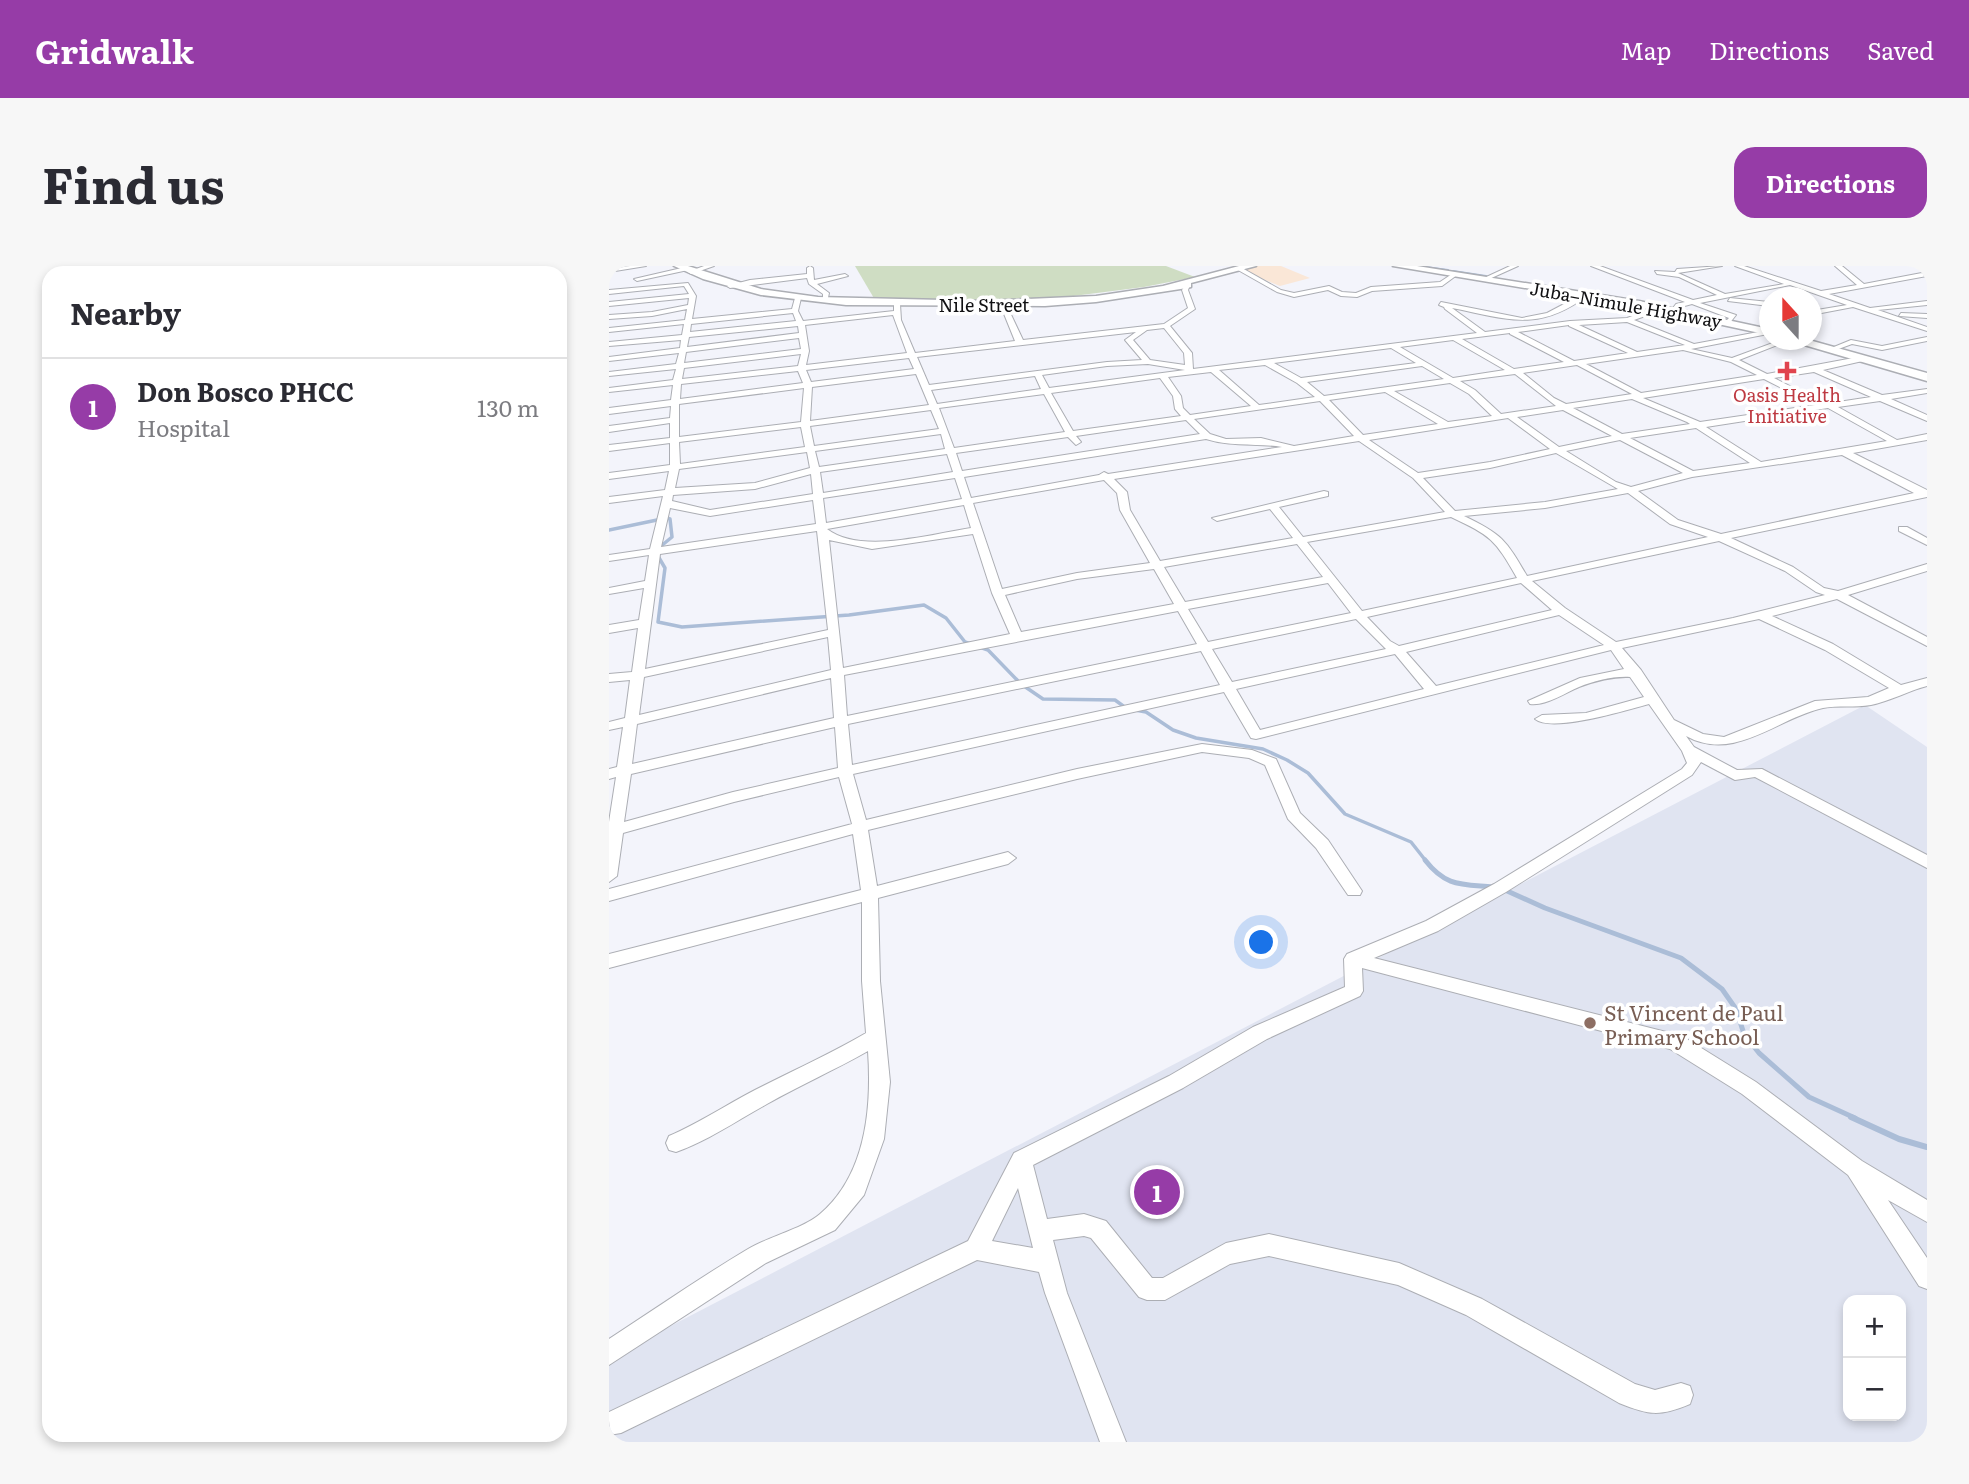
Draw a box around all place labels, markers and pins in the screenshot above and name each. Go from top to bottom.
marker: Oasis Health Initiative [1777,361,1797,381]
place label: Oasis Health Initiative [1733,381,1841,429]
place label: St Vincent de Paul Primary School [1604,996,1784,1051]
marker: St Vincent de Paul Primary School [1582,1015,1598,1031]
pin: 1 [1134,1166,1180,1218]

